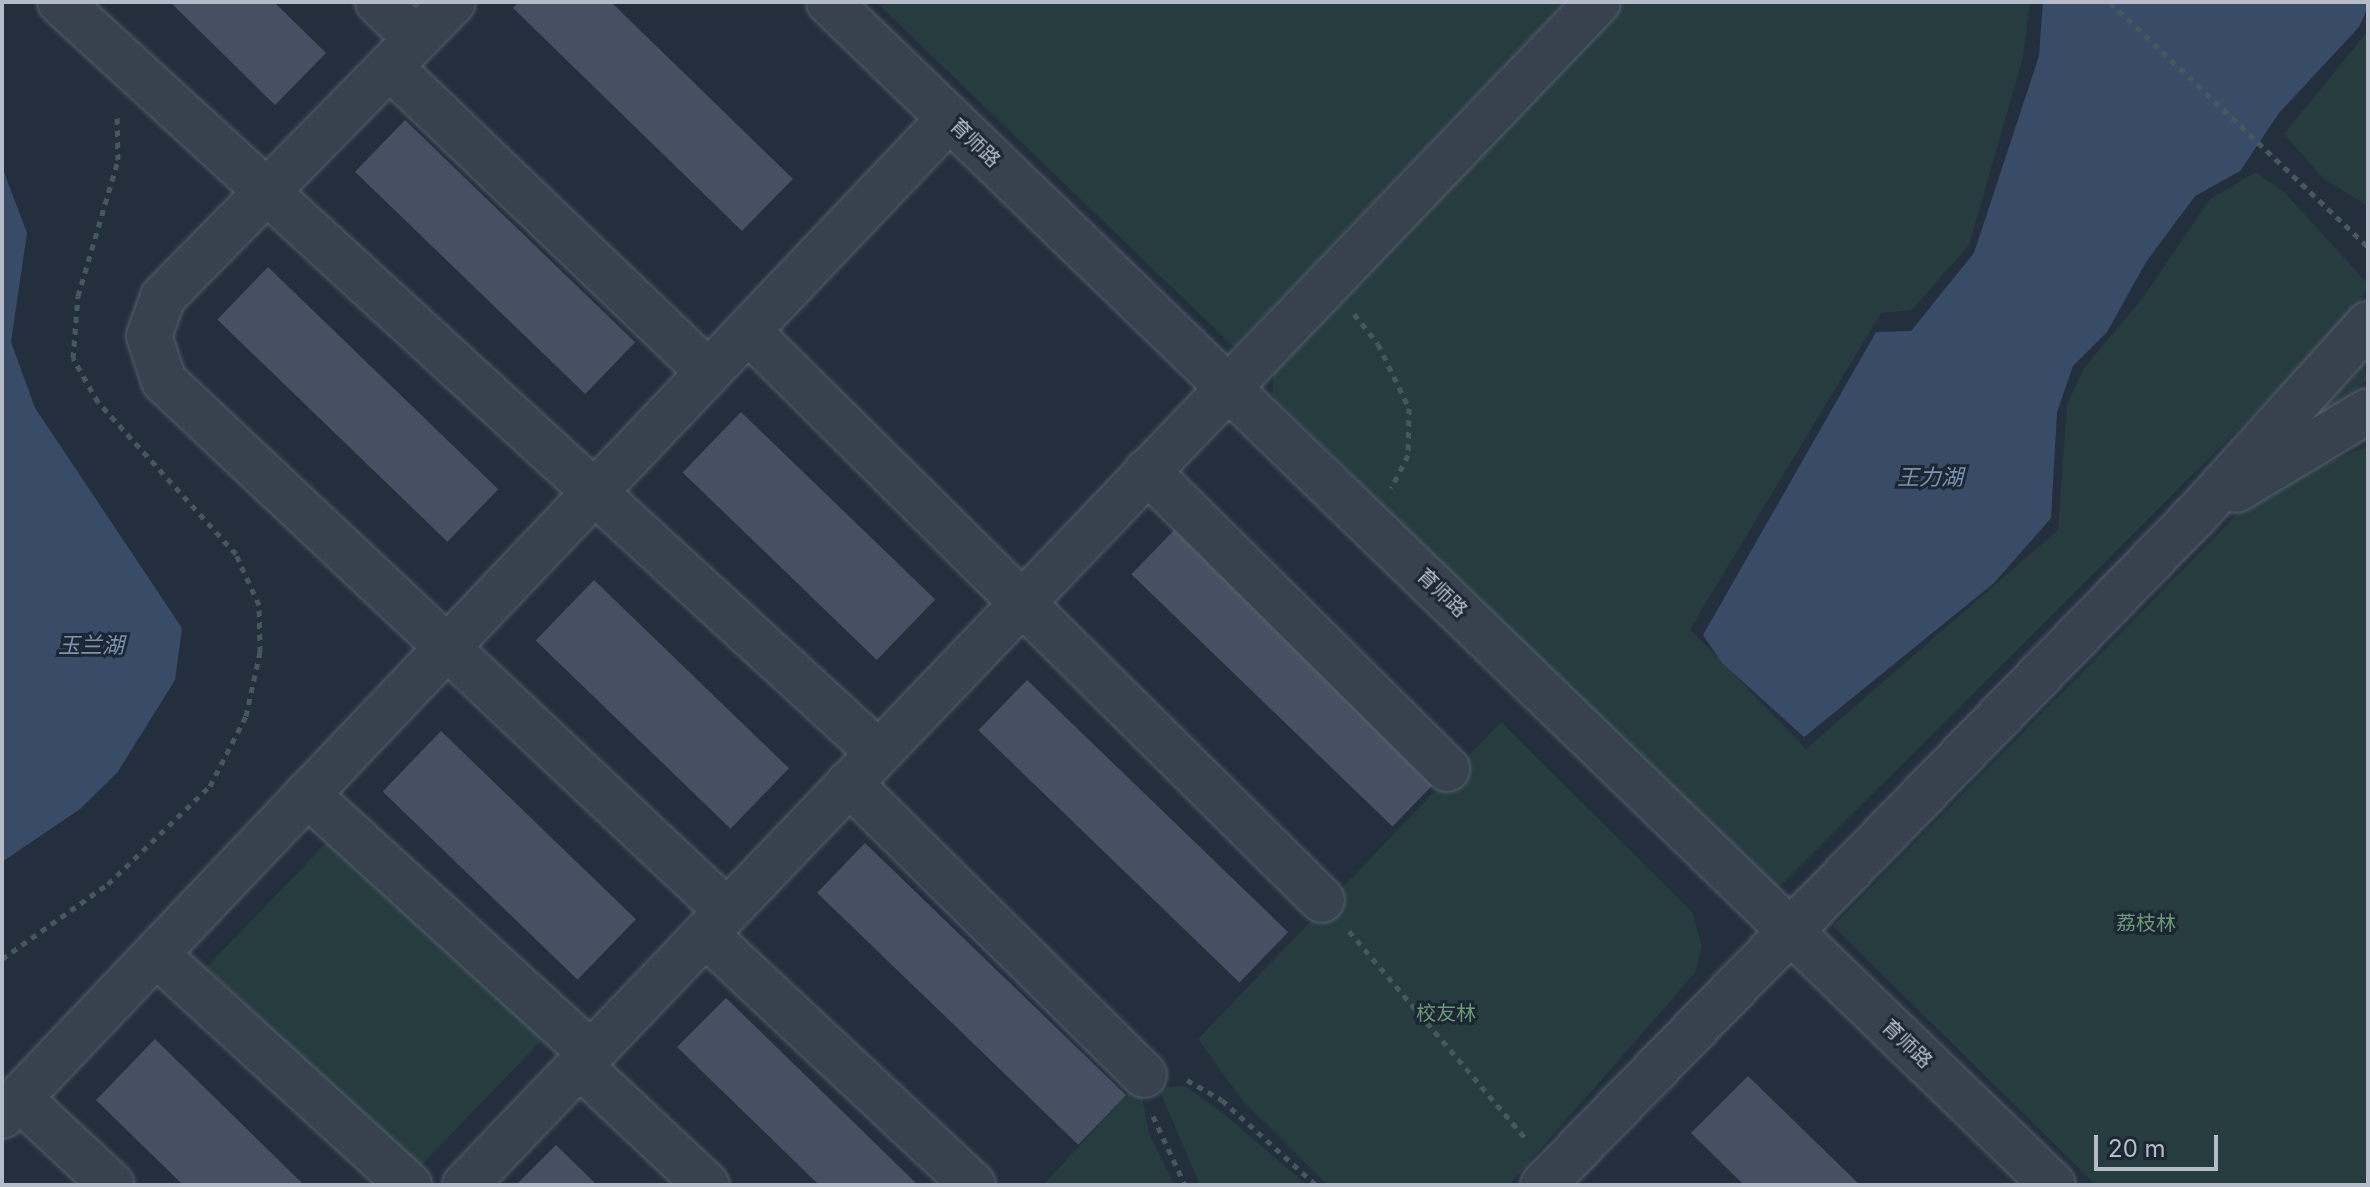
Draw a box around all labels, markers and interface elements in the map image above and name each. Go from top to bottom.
street label: 育师路 [945,114,1005,172]
water label: 王力湖 [1897,465,1963,491]
street label: 育师路 [1412,564,1472,622]
water label: 玉兰湖 [58,633,124,659]
park label: 荔枝林 [2116,911,2176,935]
park label: 校友林 [1416,1001,1476,1025]
street label: 育师路 [1877,1015,1937,1073]
scale bar [2098,1119,2222,1169]
text: 20 m [2108,1134,2166,1163]

